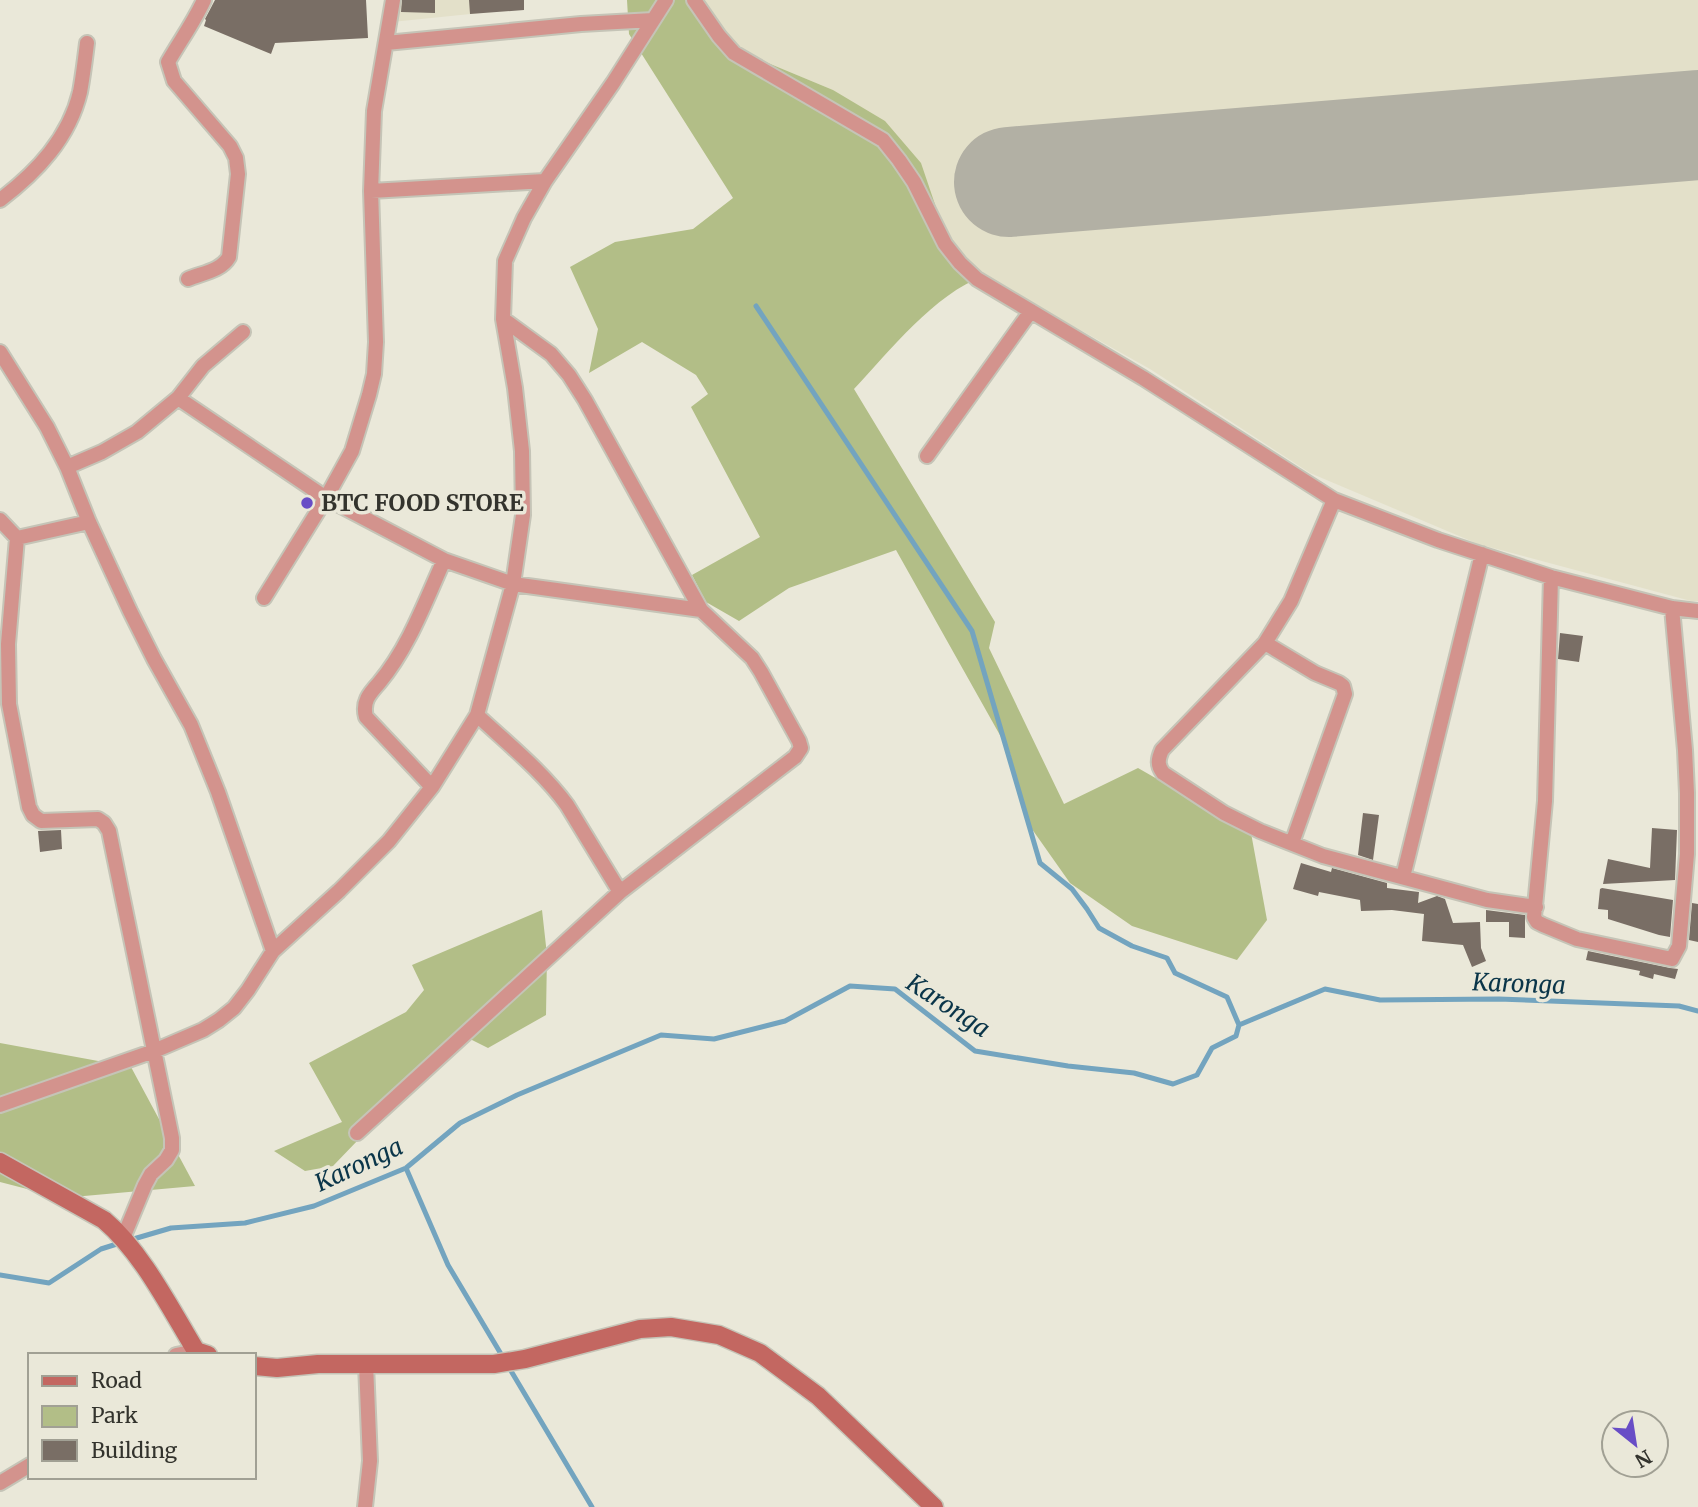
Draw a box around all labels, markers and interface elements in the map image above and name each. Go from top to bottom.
place label: BTC FOOD STORE [321,488,524,517]
marker: BTC FOOD STORE [299,495,315,511]
water label: Karonga [1471,966,1566,1001]
water label: Karonga [900,967,996,1044]
water label: Karonga [309,1131,408,1199]
legend [28,1353,256,1479]
text: Road [91,1367,142,1394]
text: Park [91,1402,138,1429]
north arrow [1600,1409,1670,1479]
text: Building [91,1437,178,1464]
text: N [1631,1445,1656,1473]

